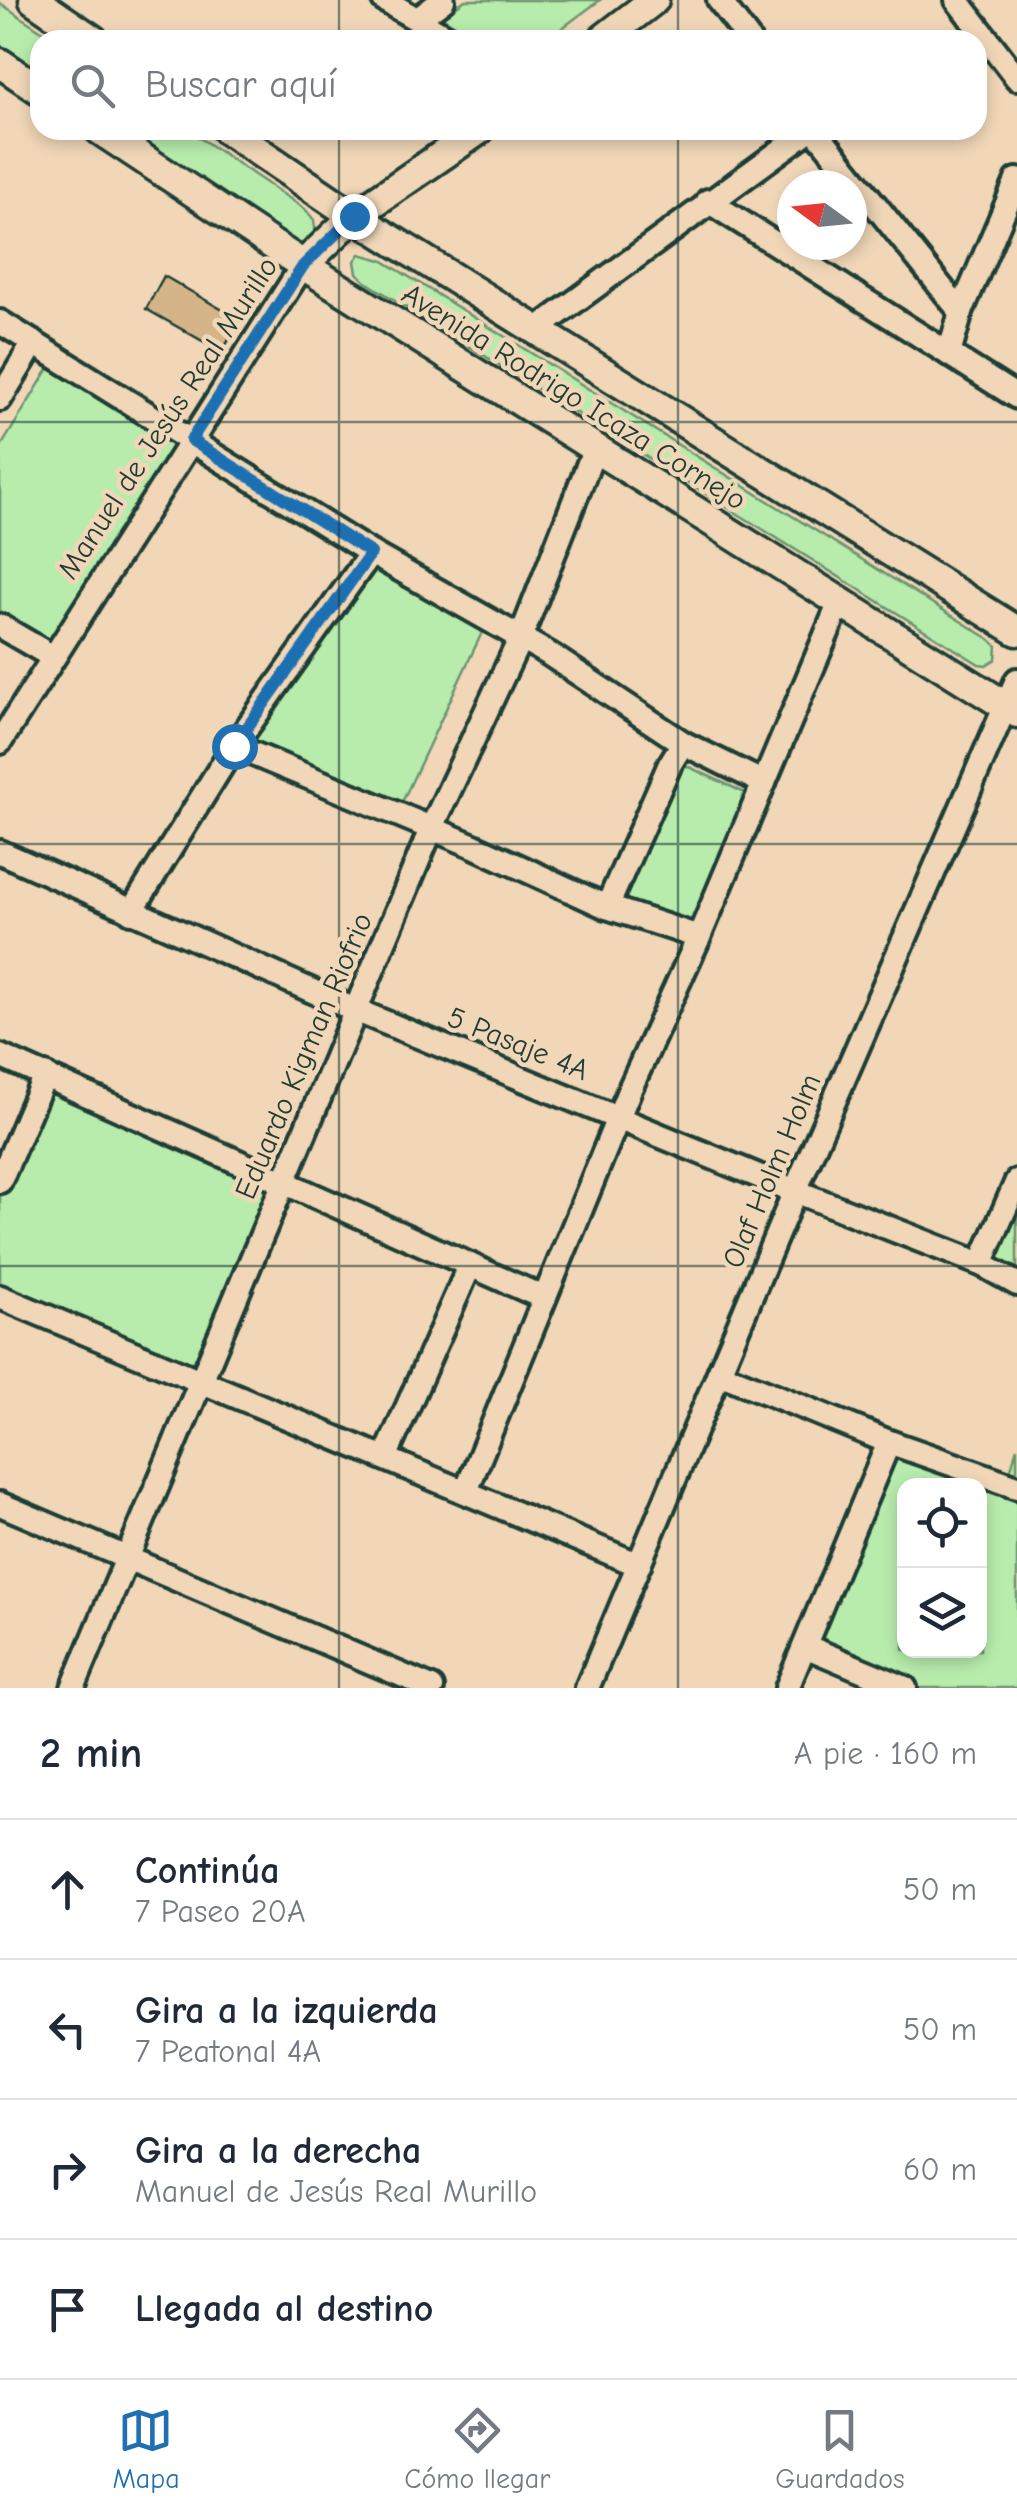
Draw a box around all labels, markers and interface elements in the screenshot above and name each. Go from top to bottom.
search box [30,30,987,140]
icon: search [65,58,120,113]
text: Buscar aquí [145,63,337,107]
north arrow [777,170,867,260]
route end [332,194,378,240]
street label: Manuel de Jesús Real Murillo [51,250,285,586]
street label: Avenida Rodrigo Icaza Cornejo [395,276,753,518]
route start [212,724,258,770]
street label: Eduardo Kigman Riofrio [228,908,380,1204]
street label: 5 Pasaje 4A [442,1000,594,1088]
street label: Olaf Holm Holm [715,1069,829,1273]
map controls [897,1478,987,1658]
button: locate [897,1478,987,1568]
button: layers [897,1568,987,1658]
text: 2 min [40,1729,142,1778]
text: A pie · 160 m [794,1735,977,1772]
text: Continúa [135,1849,279,1893]
icon: ahead [40,1862,95,1917]
text: 50 m [903,1871,977,1908]
text: 7 Paseo 20A [135,1893,306,1930]
text: Gira a la izquierda [135,1989,438,2033]
icon: left [40,2002,95,2057]
text: 50 m [903,2011,977,2048]
text: 7 Peatonal 4A [135,2033,321,2070]
text: Gira a la derecha [135,2129,421,2173]
icon: right [40,2142,95,2197]
text: 60 m [903,2151,977,2188]
text: Manuel de Jesús Real Murillo [135,2173,537,2210]
icon: arrive [40,2282,95,2337]
text: Llegada al destino [135,2287,433,2331]
tab: Mapa [112,2403,180,2495]
tab: Cómo llegar [404,2403,550,2495]
tab: Guardados [775,2403,905,2495]

